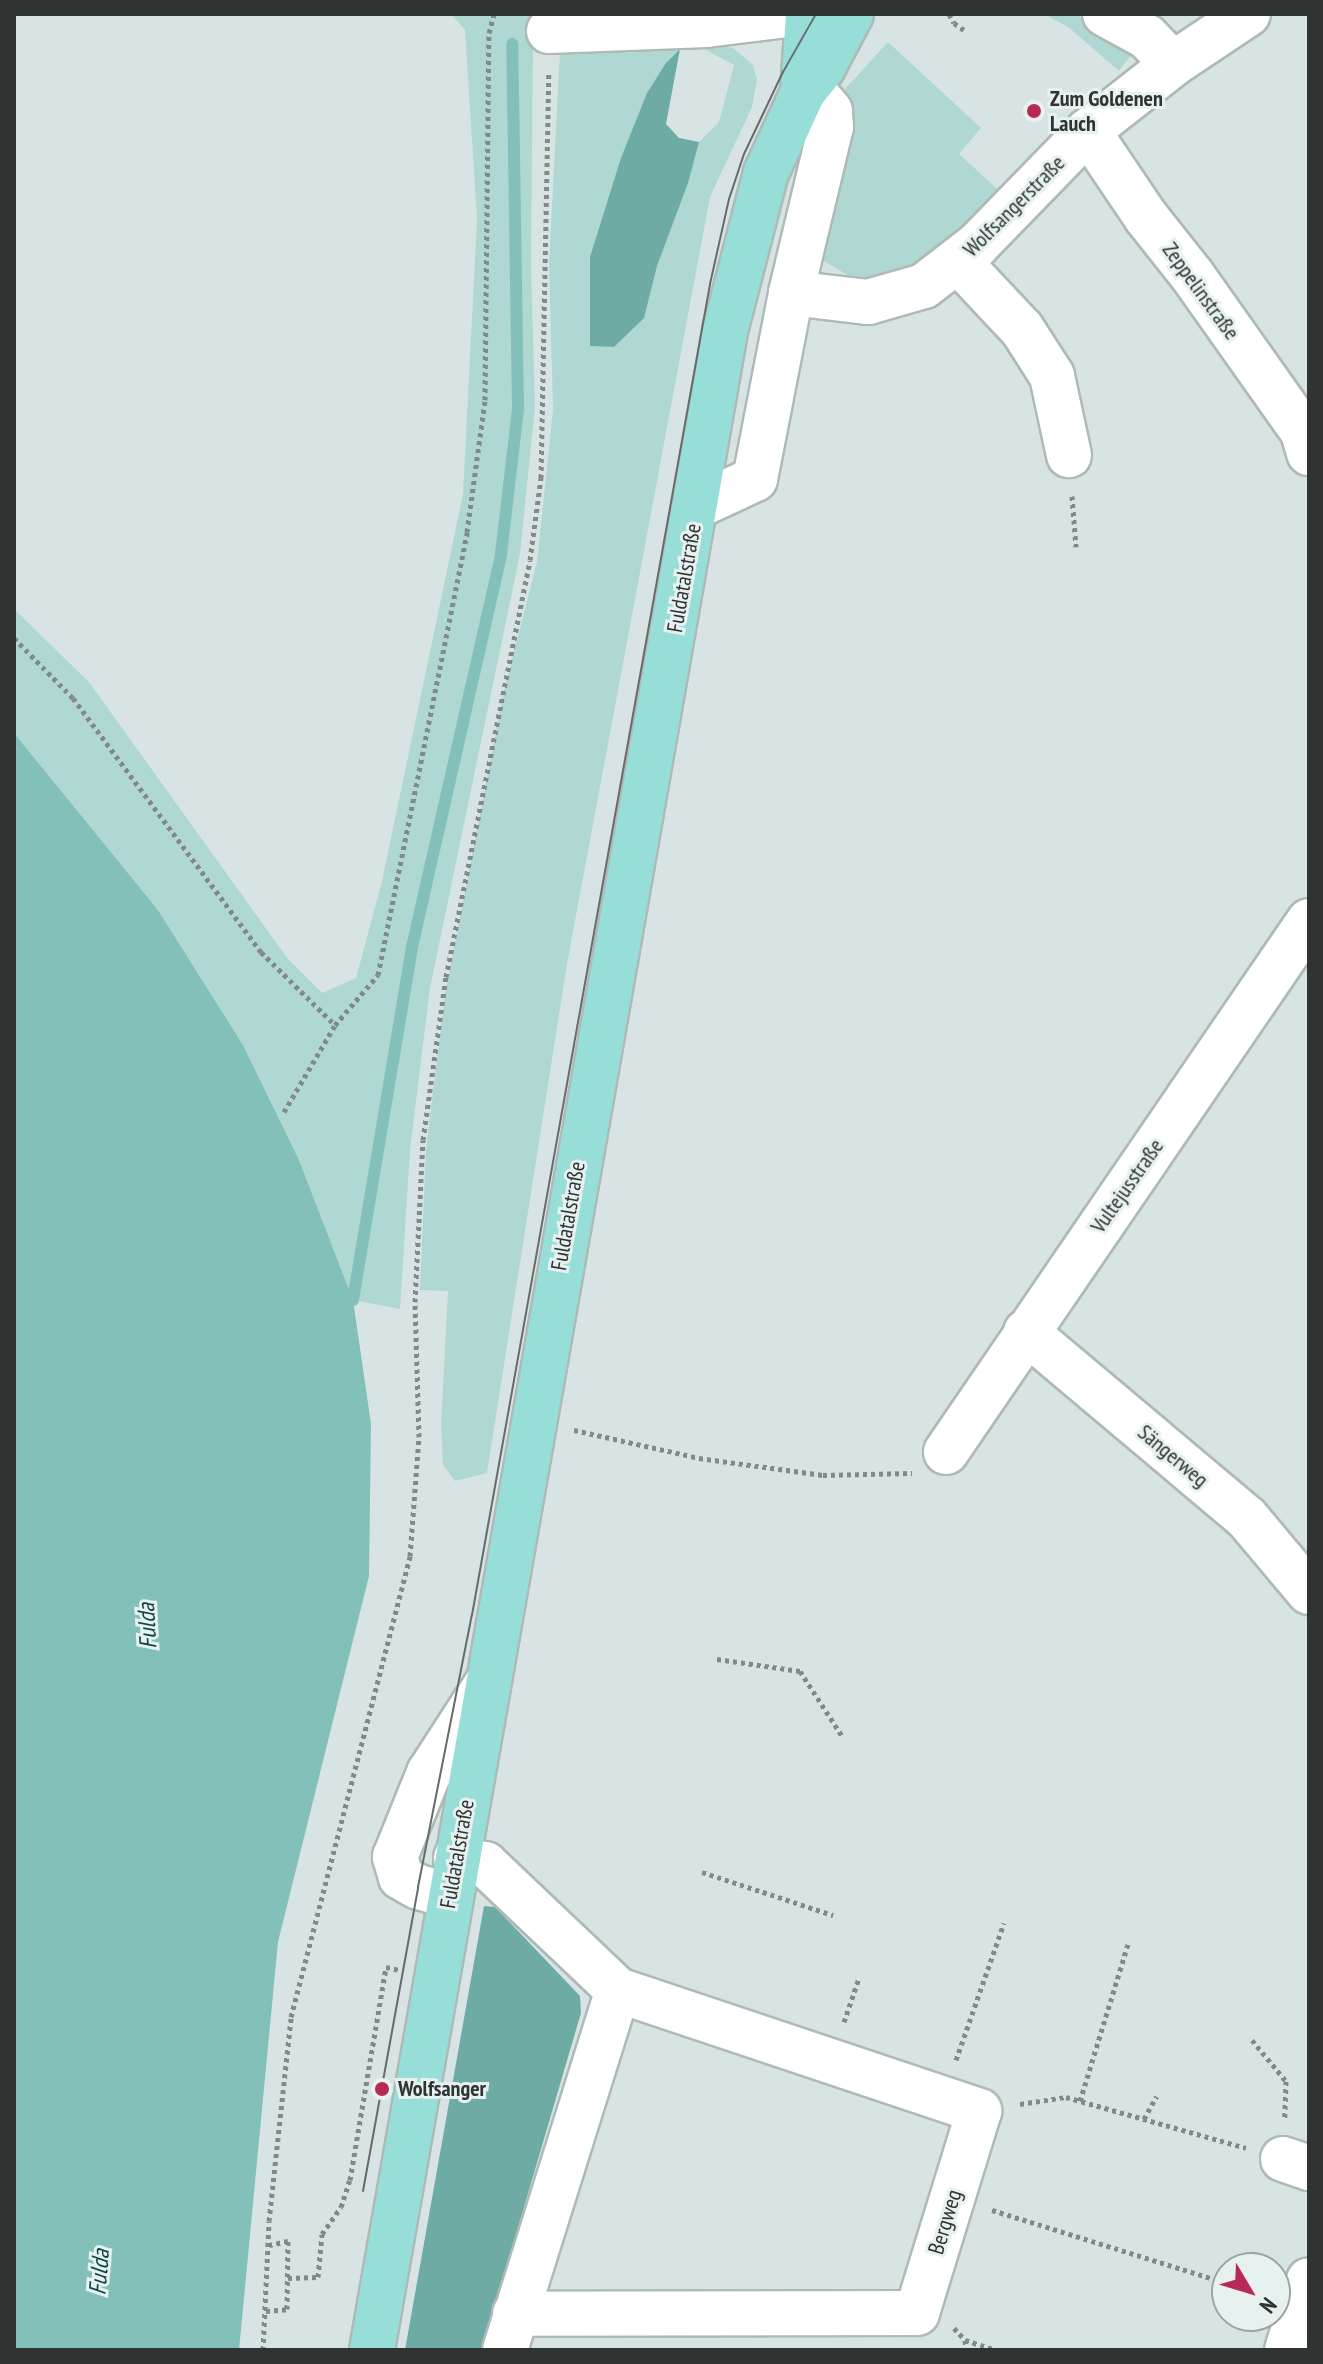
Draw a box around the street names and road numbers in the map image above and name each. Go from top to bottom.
street label: Wolfsangerstraße [958,150,1070,262]
street label: Zeppelinstraße [1157,237,1245,345]
street label: Fuldatalstraße [661,521,707,635]
street label: Vultejusstraße [1085,1134,1169,1238]
street label: Fuldatalstraße [545,1159,591,1273]
street label: Sängerweg [1132,1419,1214,1493]
street label: Fuldatalstraße [434,1797,480,1911]
street label: Bergweg [923,2186,967,2258]

